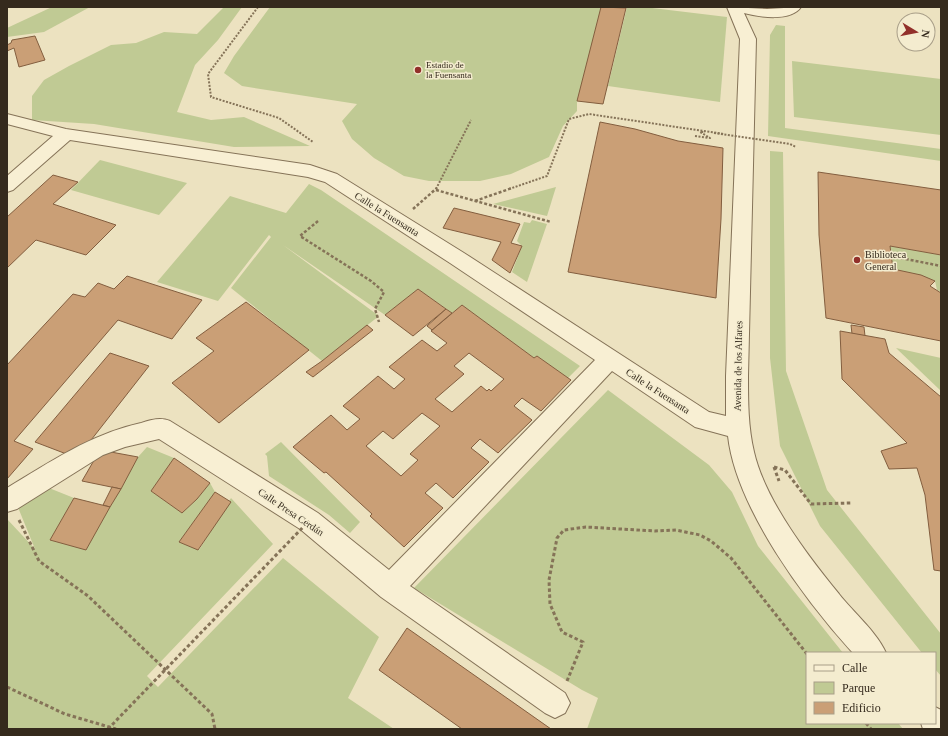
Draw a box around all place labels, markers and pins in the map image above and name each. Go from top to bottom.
place label: Estadio de la Fuensanta [426,60,471,80]
marker: Estadio de la Fuensanta [413,65,423,75]
place label: Biblioteca General [865,249,907,272]
marker: Biblioteca General [852,255,862,265]

